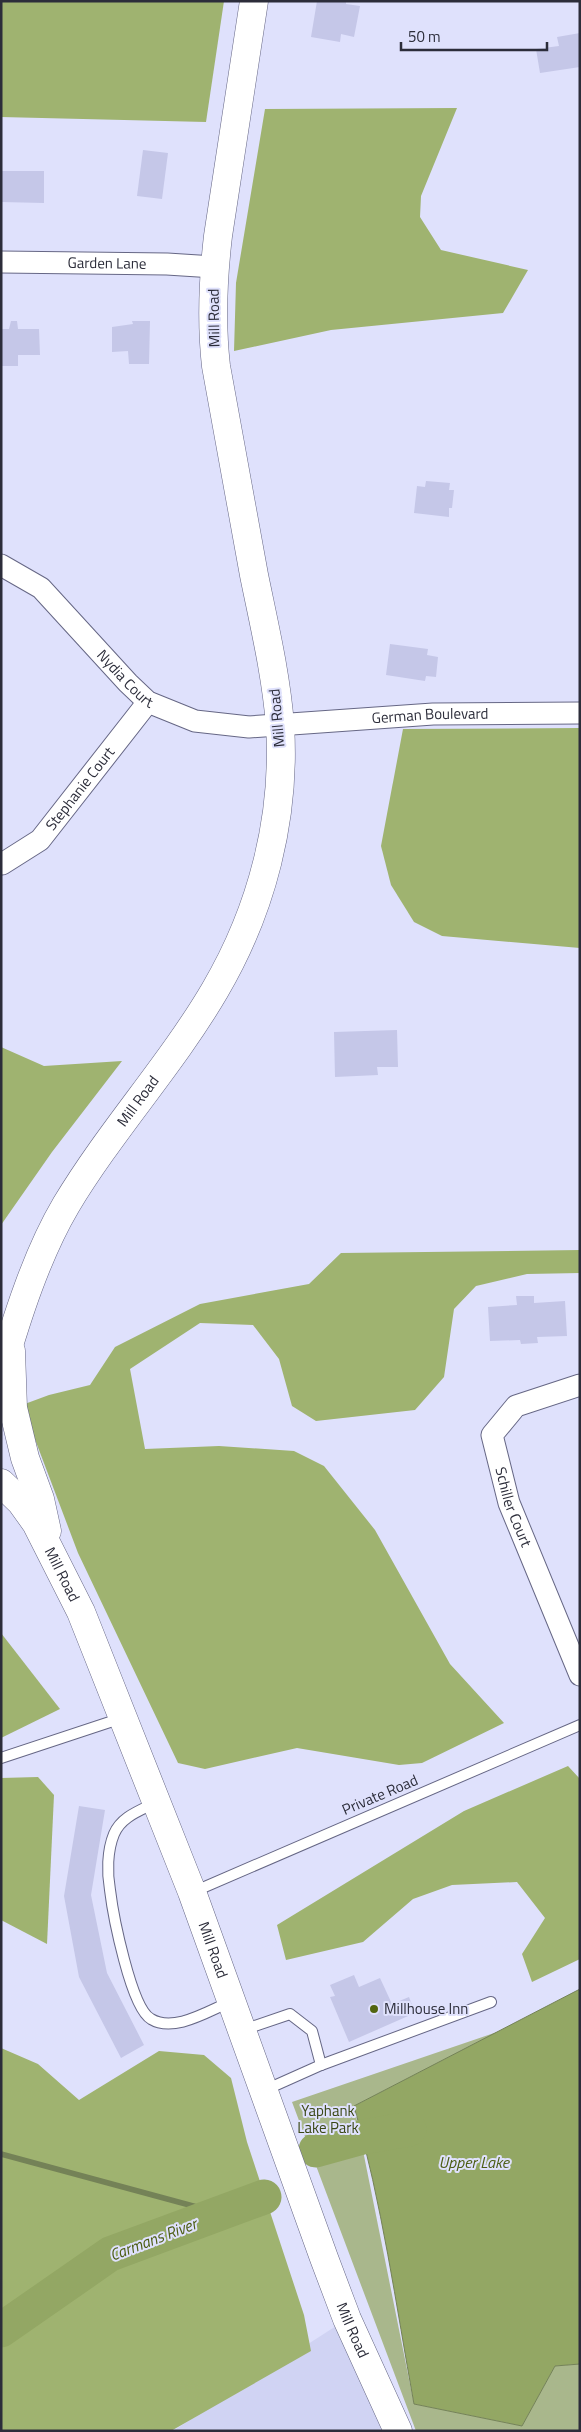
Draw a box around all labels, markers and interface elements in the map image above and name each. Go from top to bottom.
scale bar [401,20,547,52]
text: 50 m [408,25,441,48]
street label: Garden Lane [67,251,147,275]
street label: Mill Road [201,289,226,348]
street label: Nydia Court [92,644,157,714]
street label: Mill Road [262,688,291,748]
street label: German Boulevard [371,702,489,729]
street label: Stephanie Court [40,741,120,835]
street label: Mill Road [111,1071,164,1131]
street label: Schiller Court [489,1464,538,1551]
street label: Mill Road [39,1543,86,1606]
street label: Private Road [338,1768,421,1821]
street label: Mill Road [193,1918,234,1981]
place label: Millhouse Inn [384,1997,468,2020]
marker: Millhouse Inn [368,2003,380,2015]
park label: Yaphank Lake Park [297,2099,359,2139]
water label: Upper Lake [439,2150,511,2174]
water label: Carmans River [106,2211,202,2267]
street label: Mill Road [331,2299,375,2362]

